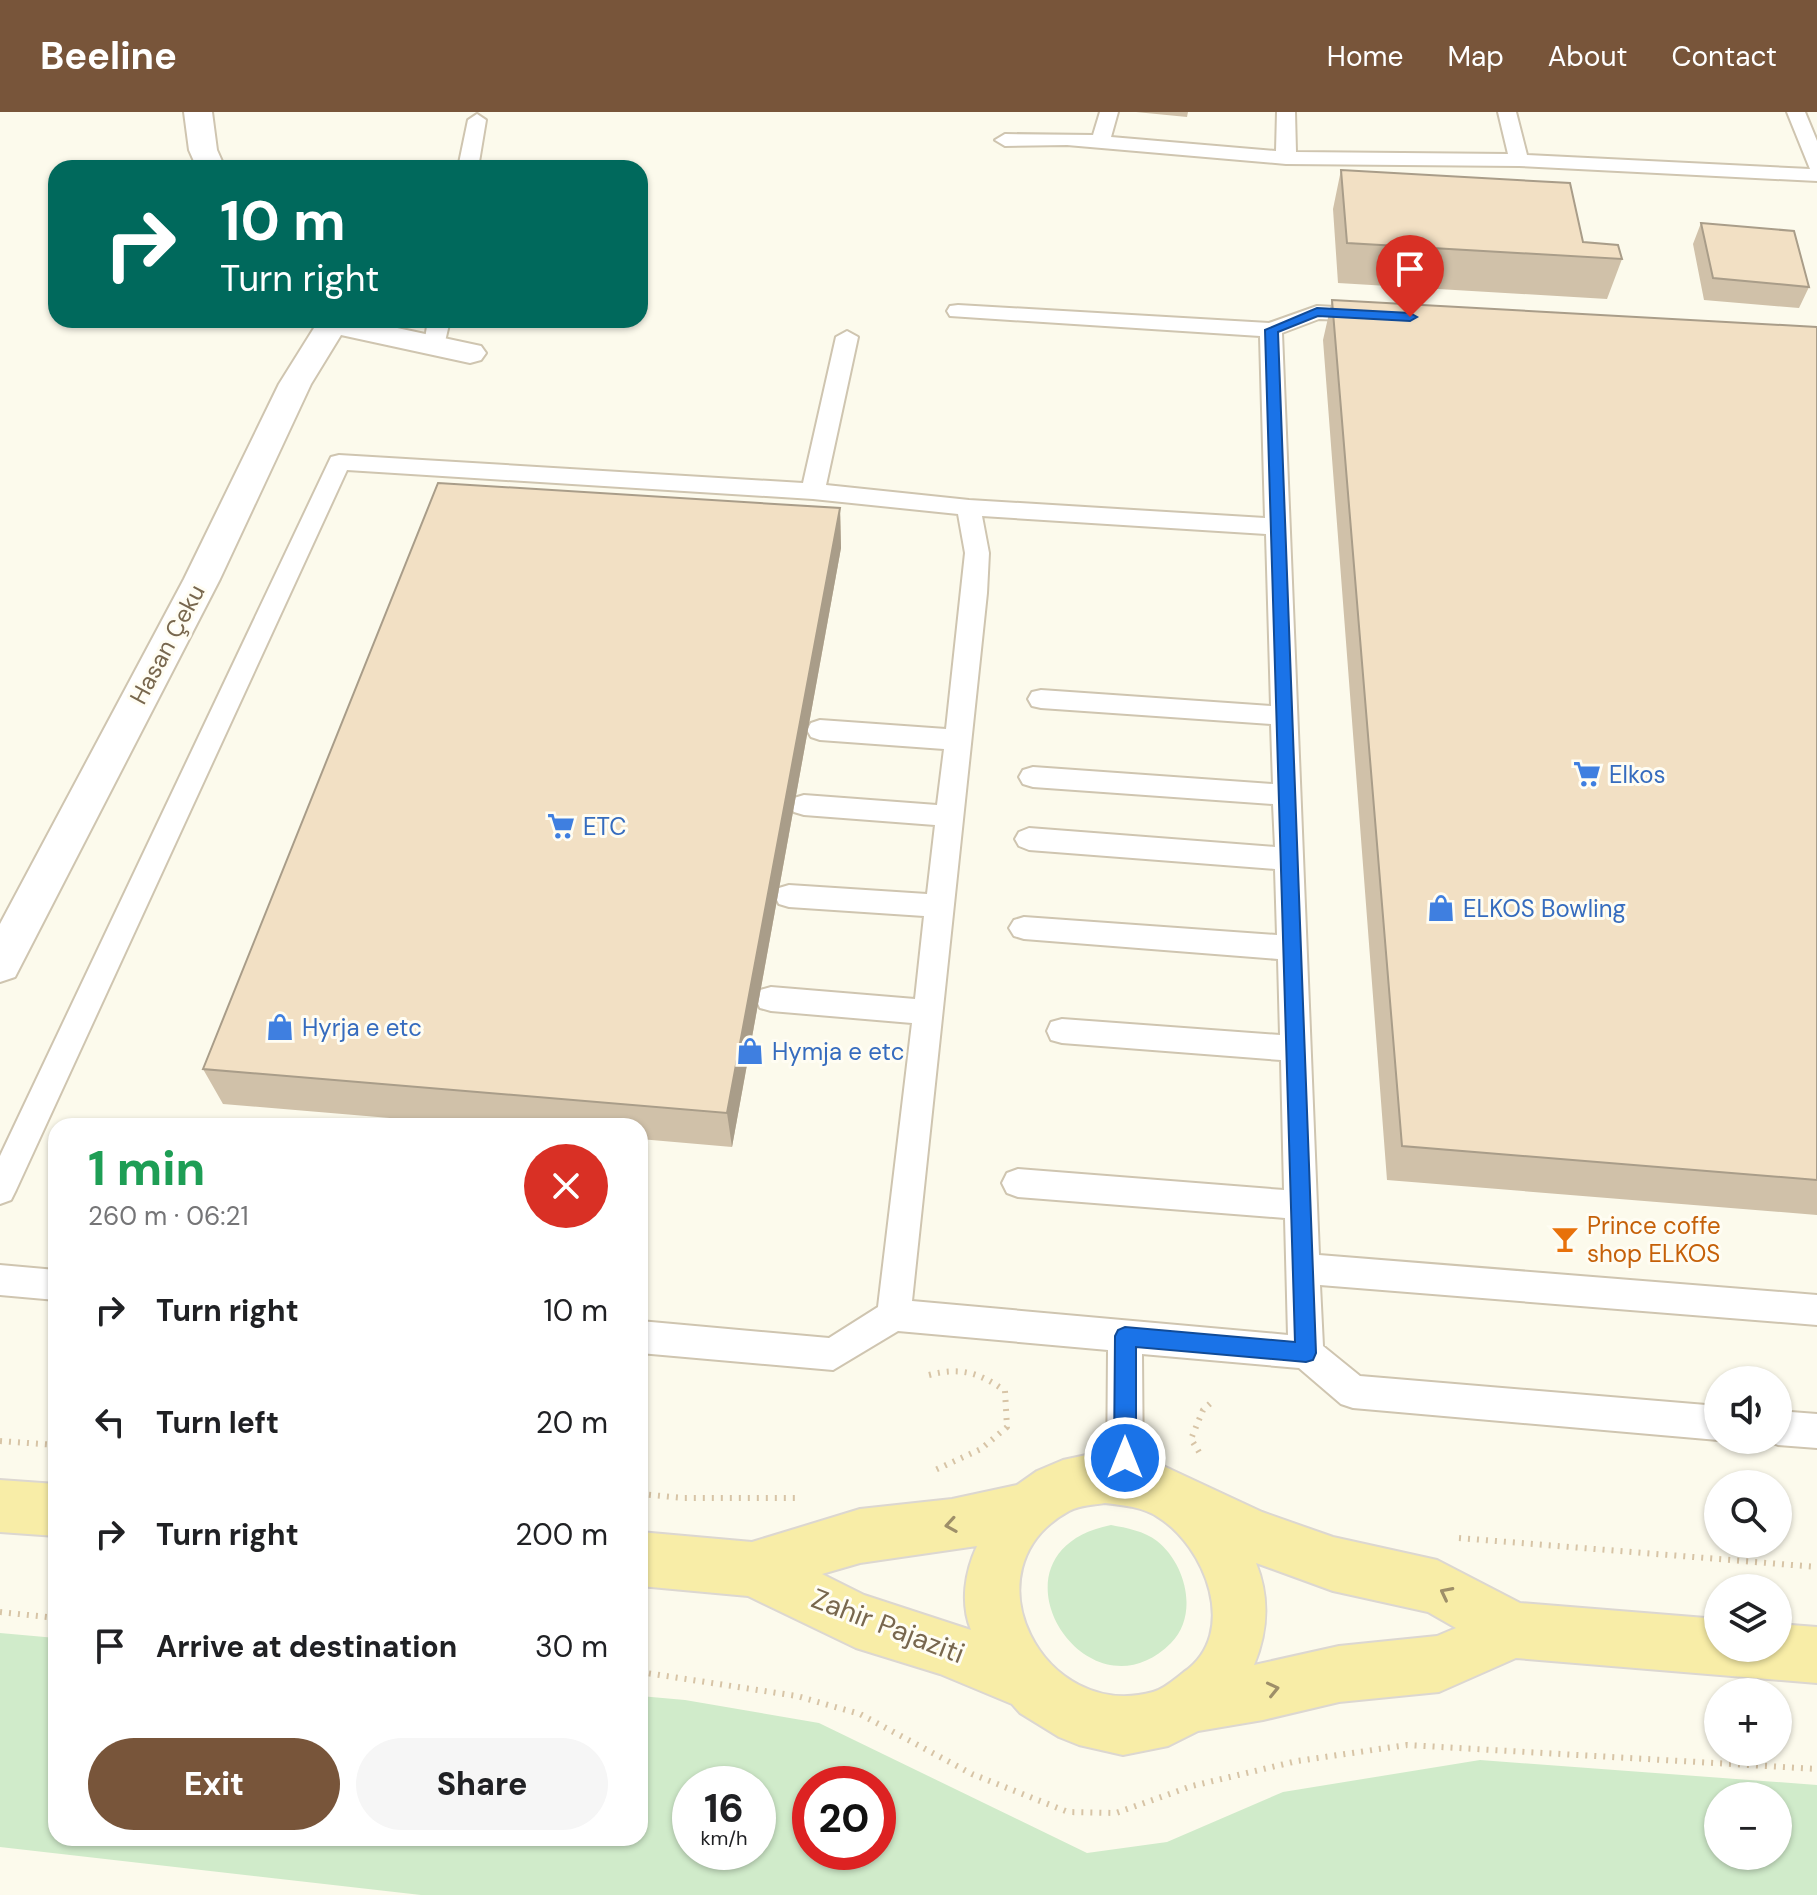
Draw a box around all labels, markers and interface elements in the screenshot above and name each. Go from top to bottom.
text: Beeline [40,31,177,81]
text: Home [1327,38,1403,75]
text: Map [1447,38,1504,75]
text: About [1548,38,1627,75]
text: Contact [1671,38,1777,75]
text: 10 m [220,184,346,257]
icon: right [88,192,192,296]
pin [1376,235,1444,317]
icon: arrive [1388,247,1432,291]
text: Turn right [220,255,379,302]
street label: Hasan Çeku [122,579,212,709]
supermarket icon: Elkos [1572,759,1602,789]
place label: Elkos [1609,759,1665,790]
supermarket icon: ETC [546,811,576,841]
place label: ETC [583,811,626,842]
shop icon: ELKOS Bowling [1426,893,1456,923]
place label: ELKOS Bowling [1463,893,1626,924]
shop icon: Hyrja e etc [265,1012,295,1042]
place label: Hyrja e etc [302,1012,422,1043]
shop icon: Hymja e etc [735,1036,765,1066]
place label: Hymja e etc [772,1036,904,1067]
text: 1 min [88,1137,205,1200]
button: close [524,1144,608,1228]
text: 260 m · 06:21 [88,1199,249,1233]
place label: Prince coffe shop ELKOS [1587,1210,1721,1269]
bar icon: Prince coffe shop ELKOS [1550,1224,1580,1254]
icon: right [88,1288,132,1332]
text: Turn right [156,1291,299,1330]
text: 10 m [543,1291,608,1330]
map controls [1704,1366,1792,1870]
button: sound [1704,1366,1792,1454]
icon: left [88,1400,132,1444]
text: Turn left [156,1403,279,1442]
text: 20 m [536,1403,608,1442]
position arrow [1083,1416,1167,1500]
button: search [1704,1470,1792,1558]
icon: right [88,1512,132,1556]
text: Turn right [156,1515,299,1554]
text: 200 m [515,1515,608,1554]
one-way arrow [944,1515,957,1532]
button: layers [1704,1574,1792,1662]
street label: Zahir Pajaziti [806,1580,970,1672]
one-way arrow [1439,1587,1454,1602]
icon: arrive [88,1624,132,1668]
text: Arrive at destination [156,1627,457,1666]
text: 30 m [535,1627,608,1666]
button: + [1704,1678,1792,1766]
one-way arrow [1266,1681,1279,1698]
button: Exit [88,1738,340,1830]
button: Share [356,1738,608,1830]
speed limit sign: 20 [792,1766,896,1870]
text: 16 [704,1782,744,1834]
button: − [1704,1782,1792,1870]
text: km/h [700,1825,748,1851]

